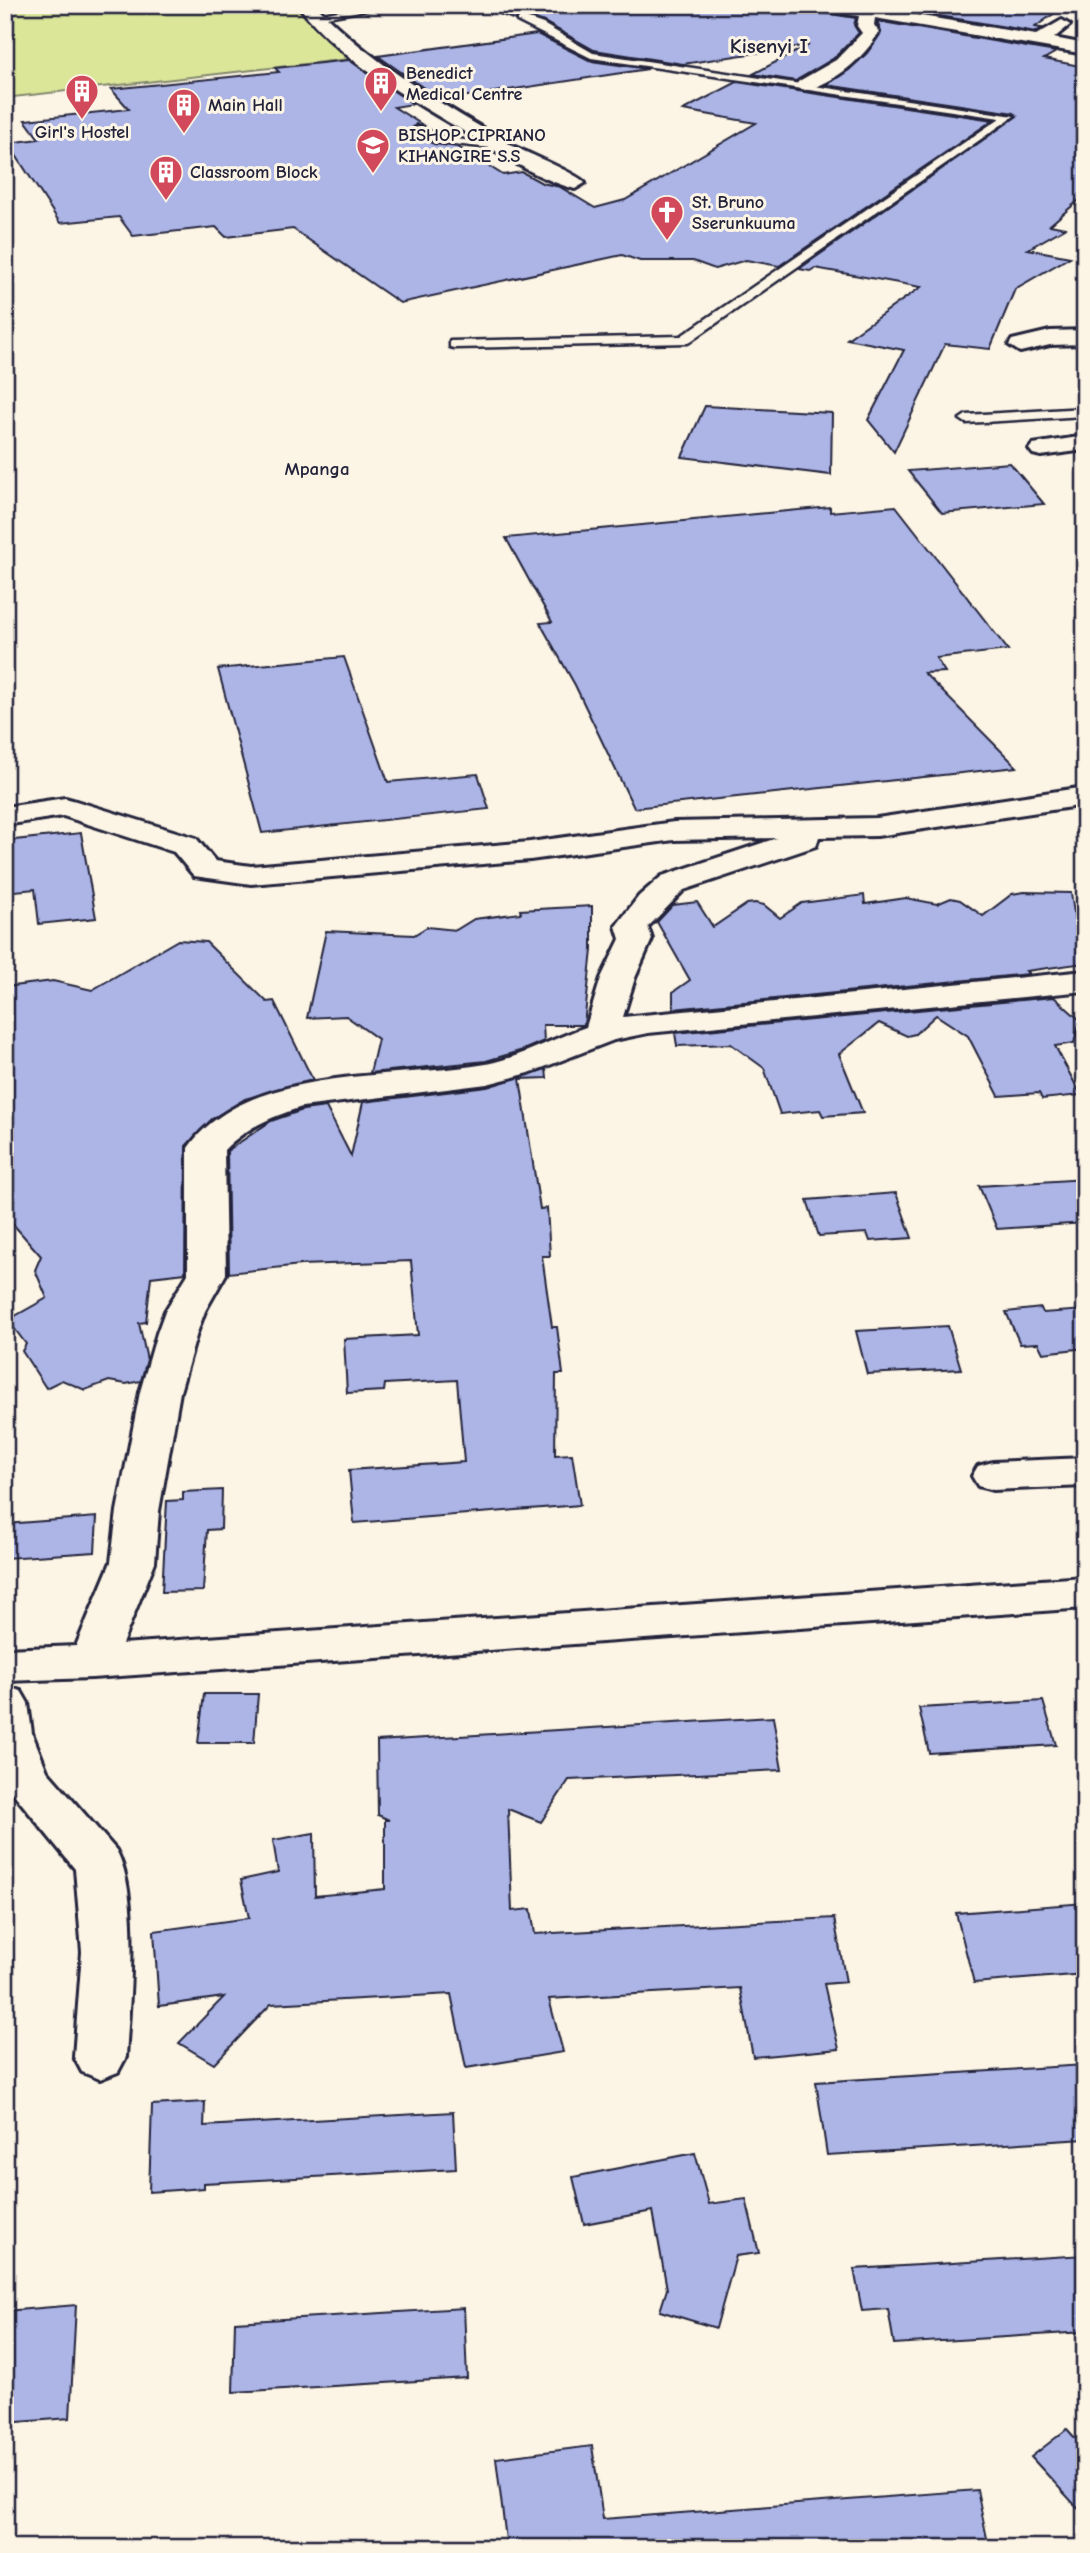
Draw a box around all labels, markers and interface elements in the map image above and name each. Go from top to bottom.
district label: Kisenyi I [730,34,808,58]
place label: Benedict Medical Centre [406,63,522,105]
building icon: Benedict Medical Centre [362,64,400,113]
building icon: Girl's Hostel [63,72,101,121]
building icon: Main Hall [165,86,203,135]
place label: Main Hall [208,95,283,116]
place label: Girl's Hostel [35,122,129,143]
place label: BISHOP CIPRIANO KIHANGIRE S.S [398,125,546,167]
school or university icon: BISHOP CIPRIANO KIHANGIRE S.S [354,126,392,175]
building icon: Classroom Block [147,153,185,202]
place label: Classroom Block [190,162,318,183]
place label: St. Bruno Sserunkuuma [692,192,796,234]
church icon: St. Bruno Sserunkuuma [648,193,686,242]
district label: Mpanga [284,458,350,480]

